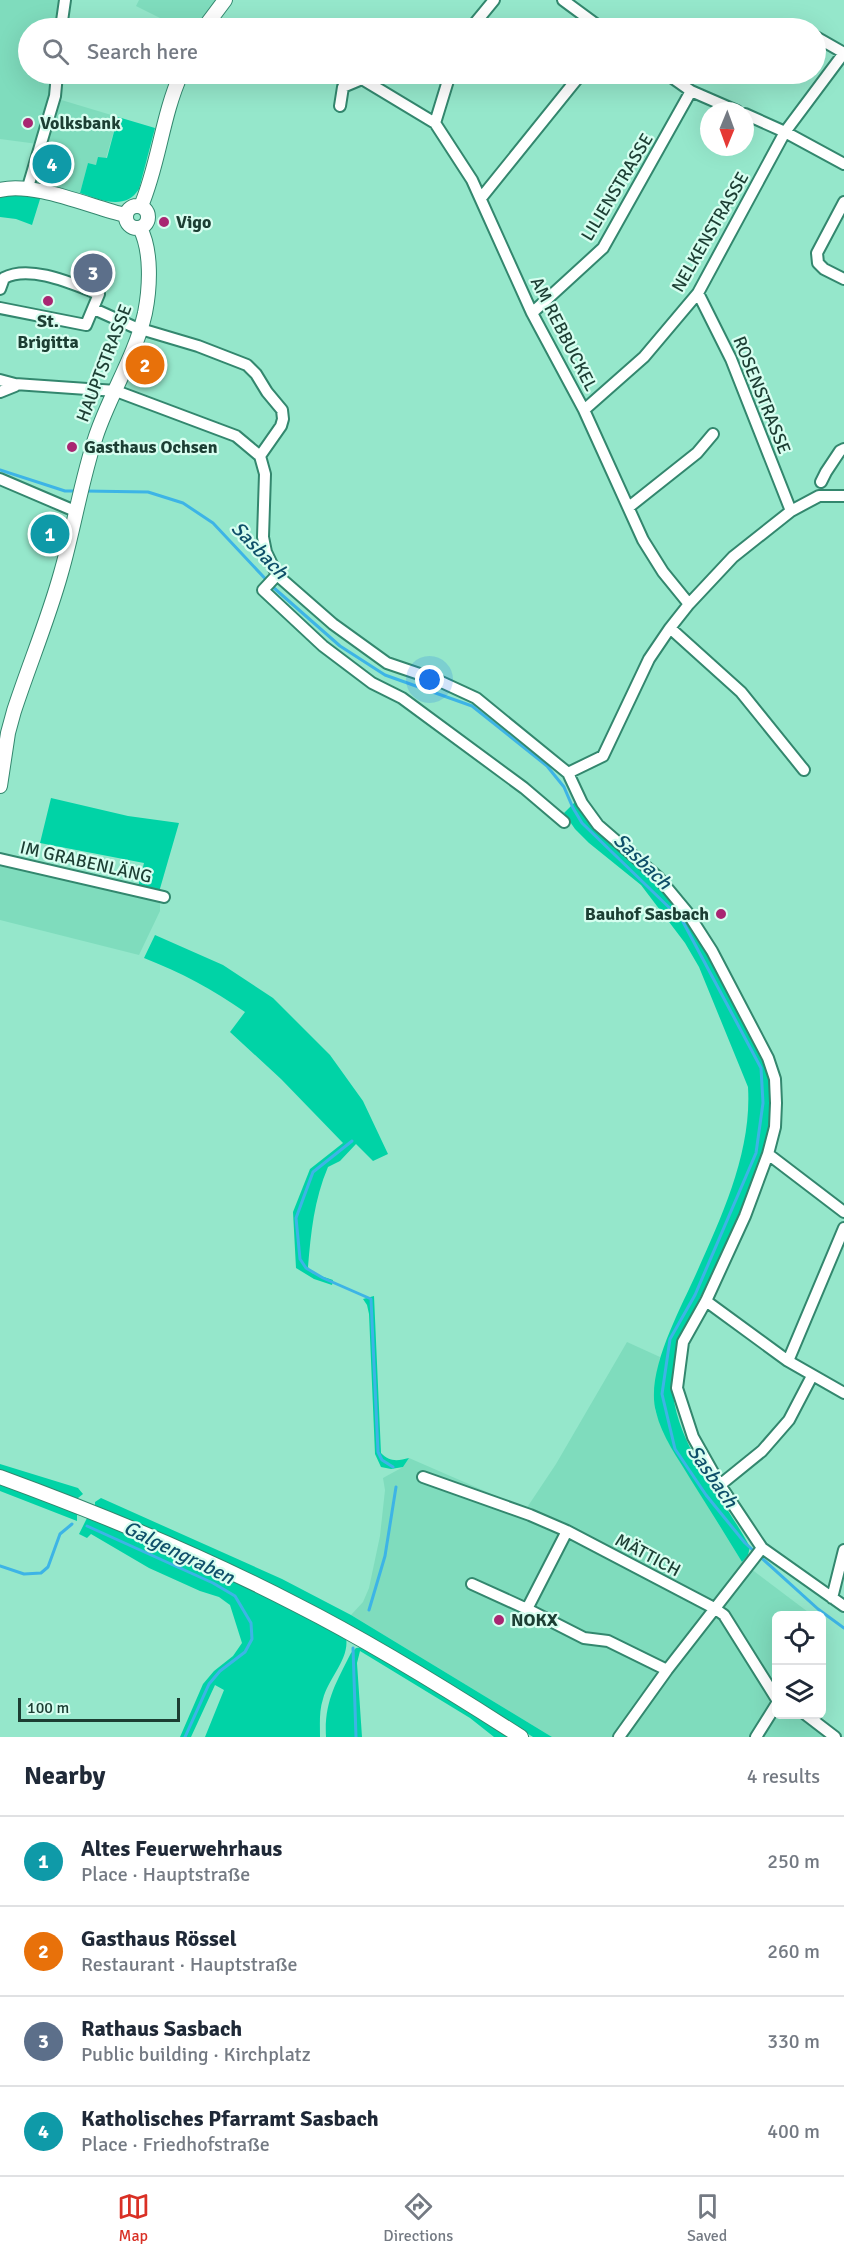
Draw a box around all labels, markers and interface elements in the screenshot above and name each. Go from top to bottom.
search box [18,18,826,84]
icon: search [39,35,72,68]
text: Search here [87,38,198,65]
north arrow [700,102,754,156]
place label: Volksbank [40,112,121,134]
marker: Volksbank [21,116,35,130]
street label: LILIENSTRASSE [576,129,658,245]
pin: 4 [32,142,72,186]
street label: NELKENSTRASSE [667,168,753,296]
place label: Vigo [176,211,211,233]
marker: Vigo [157,215,171,229]
pin: 3 [74,250,112,296]
street label: AM REBBUCKEL [526,273,602,395]
marker: St. Brigitta [41,294,55,308]
street label: HAUPTSTRASSE [71,301,137,425]
place label: St. Brigitta [17,310,79,353]
street label: ROSENSTRASSE [728,333,796,457]
pin: 2 [126,342,164,388]
place label: Gasthaus Ochsen [84,436,218,458]
marker: Gasthaus Ochsen [65,440,79,454]
pin: 1 [31,512,70,556]
water label: Sasbach [226,516,294,585]
your location [415,665,444,694]
water label: Sasbach [608,828,678,896]
street label: IM GRABENLÄNG [18,836,154,888]
place label: Bauhof Sasbach [585,903,709,925]
marker: Bauhof Sasbach [714,907,728,921]
water label: Sasbach [682,1440,744,1513]
water label: Galgengraben [120,1515,239,1590]
street label: MÄTTICH [611,1529,685,1581]
place label: NOKX [511,1609,558,1631]
map controls [772,1611,826,1719]
button: locate [772,1611,826,1665]
marker: NOKX [492,1613,506,1627]
button: layers [772,1665,826,1719]
scale bar [18,1695,180,1722]
text: 100 m [27,1698,69,1718]
text: Nearby [24,1760,105,1792]
text: 4 results [747,1764,820,1789]
text: Altes Feuerwehrhaus [81,1835,282,1862]
text: 1 [38,1849,49,1874]
text: 250 m [767,1849,820,1874]
text: Place · Hauptstraße [81,1862,250,1887]
text: Gasthaus Rössel [81,1925,237,1952]
text: 2 [38,1939,49,1964]
text: 260 m [767,1939,820,1964]
text: Restaurant · Hauptstraße [81,1952,298,1977]
text: Rathaus Sasbach [81,2015,242,2042]
text: 3 [38,2029,49,2054]
text: 330 m [767,2029,820,2054]
text: Public building · Kirchplatz [81,2042,311,2067]
text: Katholisches Pfarramt Sasbach [81,2105,379,2132]
text: 4 [38,2119,49,2144]
text: 400 m [767,2119,820,2144]
text: Place · Friedhofstraße [81,2132,270,2157]
tab: Map [117,2190,150,2246]
tab: Directions [383,2190,453,2246]
tab: Saved [687,2190,727,2246]

